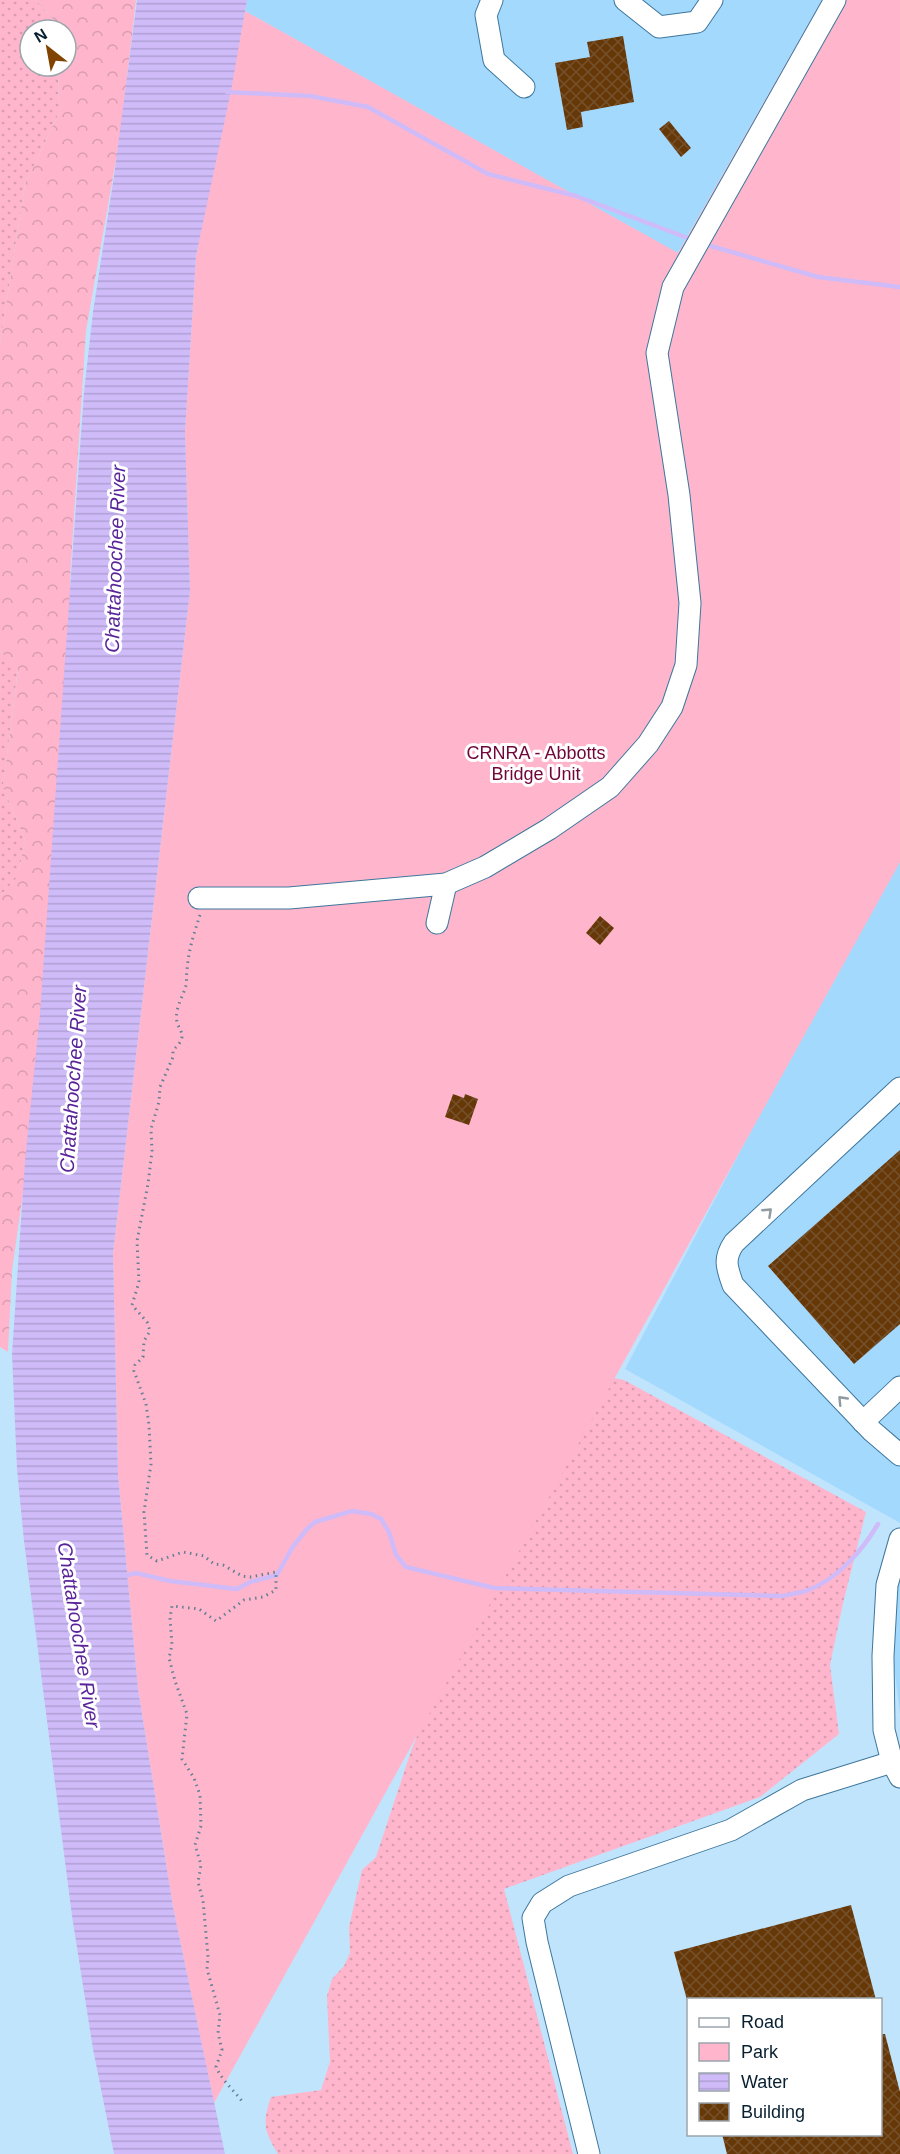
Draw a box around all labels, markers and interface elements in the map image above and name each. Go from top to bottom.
north arrow [18,18,78,78]
text: N [31,25,50,46]
water label: Chattahoochee River [101,463,129,653]
park label: CRNRA - Abbotts Bridge Unit [466,743,606,784]
water label: Chattahoochee River [55,983,91,1173]
one-way arrow [760,1208,771,1219]
one-way arrow [839,1396,850,1407]
water label: Chattahoochee River [53,1540,105,1731]
legend [687,1998,882,2136]
text: Road [741,2012,784,2032]
text: Park [741,2042,779,2062]
text: Water [741,2072,788,2092]
text: Building [741,2102,805,2122]

